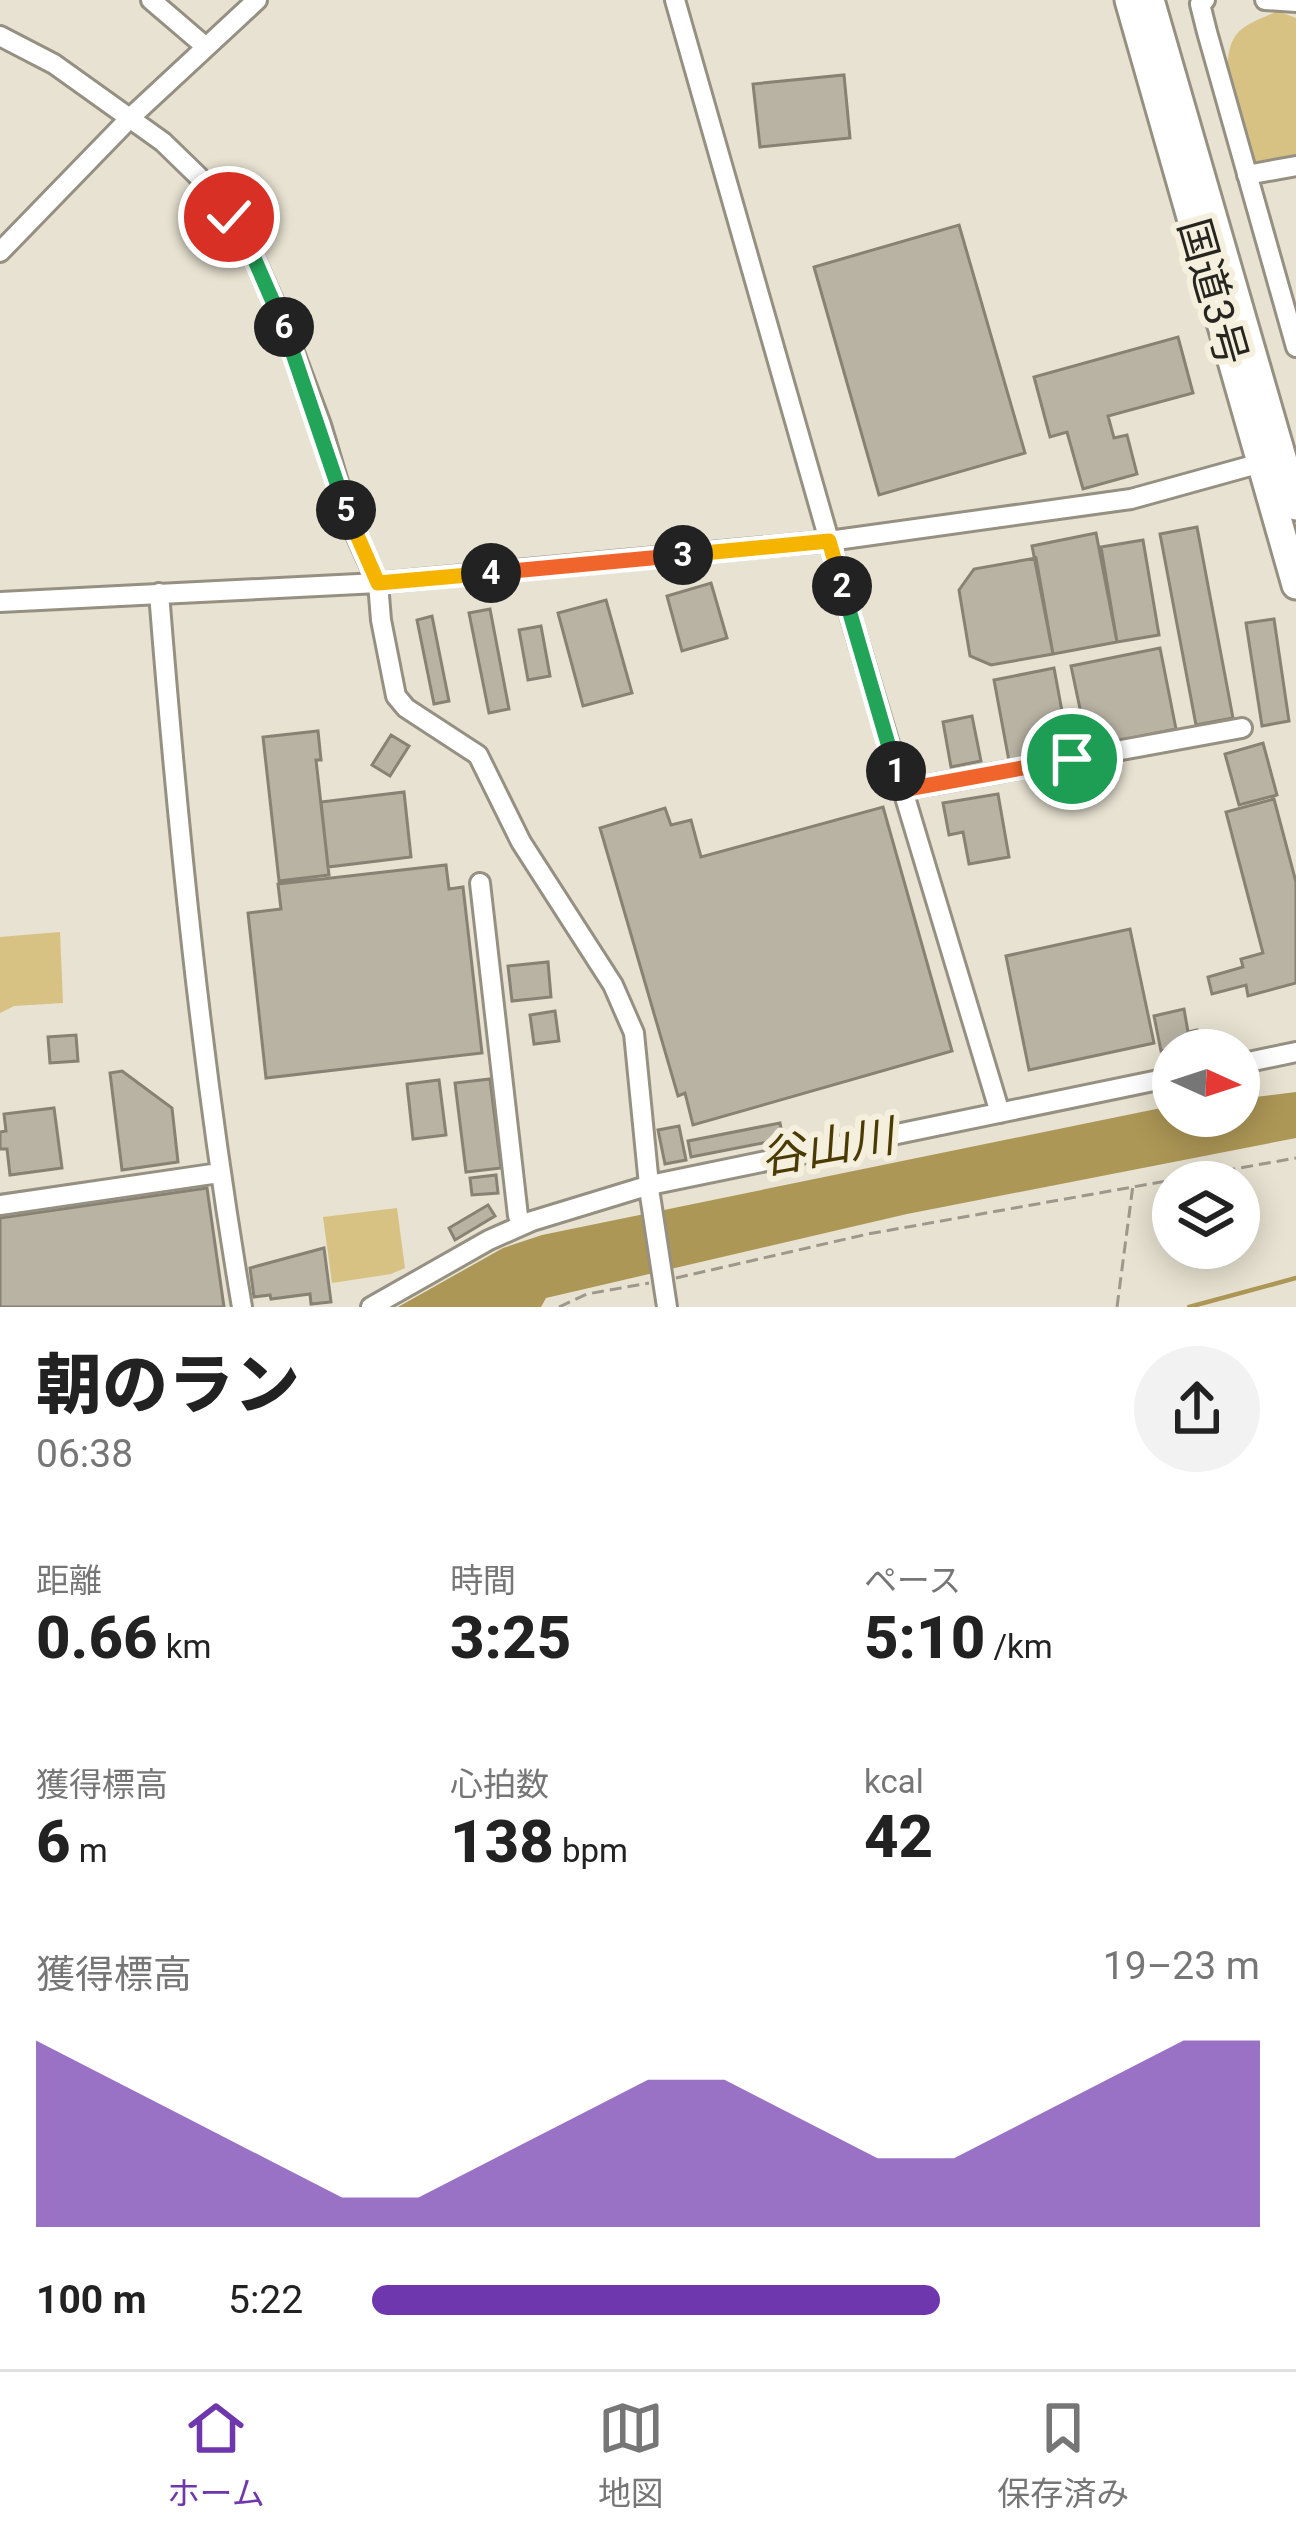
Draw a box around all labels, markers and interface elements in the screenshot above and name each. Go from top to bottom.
pin [178,166,280,268]
icon: check [196,184,262,250]
street label: 国道3号 [1169,213,1257,371]
pin: 6 [254,297,314,357]
text: 6 [275,307,293,346]
pin: 5 [316,480,376,540]
text: 5 [337,490,355,529]
pin: 3 [653,525,713,585]
text: 3 [674,535,692,574]
pin: 4 [461,543,521,603]
text: 4 [482,553,500,592]
pin: 2 [812,556,872,616]
text: 2 [833,566,851,605]
pin [1021,708,1123,810]
icon: arrive [1039,726,1105,792]
pin: 1 [866,741,926,801]
text: 1 [887,751,905,790]
north arrow [1152,1029,1260,1137]
map controls [1152,1029,1260,1269]
water label: 谷山川 [756,1108,902,1185]
button: layers [1152,1161,1260,1269]
button: share [1134,1346,1260,1472]
text: 朝のラン [36,1347,300,1424]
text: 06:38 [36,1431,133,1477]
text: 距離 [36,1561,102,1600]
text: 時間 [450,1561,516,1600]
text: ペース [864,1561,961,1600]
text: 0.66 [36,1602,158,1673]
text: 3:25 [450,1602,571,1673]
text: 5:10 [864,1602,985,1673]
text: km [158,1627,211,1666]
text: /km [985,1627,1053,1666]
text: kcal [864,1762,924,1801]
text: 獲得標高 [36,1765,168,1804]
text: 心拍数 [450,1765,549,1804]
text: 42 [864,1801,933,1872]
text: 6 [36,1806,71,1877]
text: 138 [450,1806,554,1877]
text: m [71,1831,108,1870]
text: bpm [554,1831,628,1870]
text: 19–23 m [1103,1943,1260,1989]
text: 獲得標高 [36,1952,192,1998]
text: 100 m [36,2277,147,2323]
text: 5:22 [228,2277,303,2323]
tab: ホーム [167,2395,265,2515]
tab: 地図 [598,2395,664,2515]
tab: 保存済み [997,2395,1129,2515]

